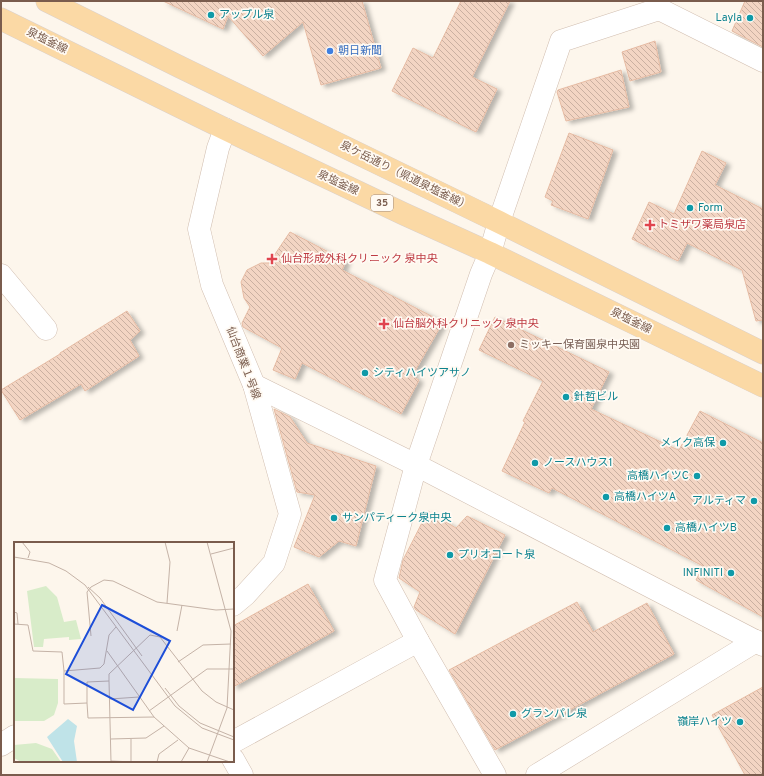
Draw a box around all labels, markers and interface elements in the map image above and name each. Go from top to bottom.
place label: アップル泉 [219,8,275,22]
marker: アップル泉 [206,10,216,20]
place label: Layla [716,11,742,25]
marker: Layla [745,13,755,23]
street label: 泉塩釜線 [24,25,70,57]
place label: 朝日新聞 [338,44,382,58]
marker: 朝日新聞 [325,46,335,56]
street label: 泉ケ岳通り（県道泉塩釜線） [338,139,472,213]
street label: 泉塩釜線 [315,168,361,198]
road number: 35 [371,195,393,211]
place label: Form [698,201,723,215]
marker: Form [685,203,695,213]
place label: トミザワ薬局泉店 [658,218,746,232]
marker: トミザワ薬局泉店 [645,220,655,230]
place label: 仙台形成外科クリニック 泉中央 [281,252,439,266]
marker: 仙台形成外科クリニック 泉中央 [266,253,278,265]
street label: 泉塩釜線 [608,305,654,337]
place label: 仙台脳外科クリニック 泉中央 [393,317,540,331]
marker: 仙台脳外科クリニック 泉中央 [378,318,390,330]
street label: 仙台商業１号線 [223,325,263,401]
place label: ミッキー保育園泉中央園 [519,338,640,352]
marker: ミッキー保育園泉中央園 [506,340,516,350]
place label: シティハイツアサノ [373,366,471,380]
marker: シティハイツアサノ [360,368,370,378]
place label: 針哲ビル [574,390,618,404]
marker: 針哲ビル [561,392,571,402]
place label: メイク高保 [660,436,716,450]
marker: メイク高保 [718,438,728,448]
place label: ノースハウス1 [543,456,613,470]
marker: ノースハウス1 [530,458,540,468]
place label: 高橋ハイツC [627,469,689,483]
marker: 高橋ハイツC [692,471,702,481]
place label: 高橋ハイツA [614,490,676,504]
marker: 高橋ハイツA [601,492,611,502]
place label: アルティマ [692,494,746,508]
marker: アルティマ [749,496,759,506]
place label: サンパティーク泉中央 [342,511,452,525]
marker: サンパティーク泉中央 [329,513,339,523]
place label: 高橋ハイツB [675,521,737,535]
marker: 高橋ハイツB [662,523,672,533]
inset map [14,542,234,762]
place label: プリオコート泉 [458,548,536,562]
marker: プリオコート泉 [445,550,455,560]
place label: INFINITI [683,566,723,580]
marker: INFINITI [726,568,736,578]
place label: グランパレ泉 [521,707,588,721]
marker: グランパレ泉 [508,709,518,719]
place label: 嶺岸ハイツ [677,715,732,729]
marker: 嶺岸ハイツ [735,717,745,727]

